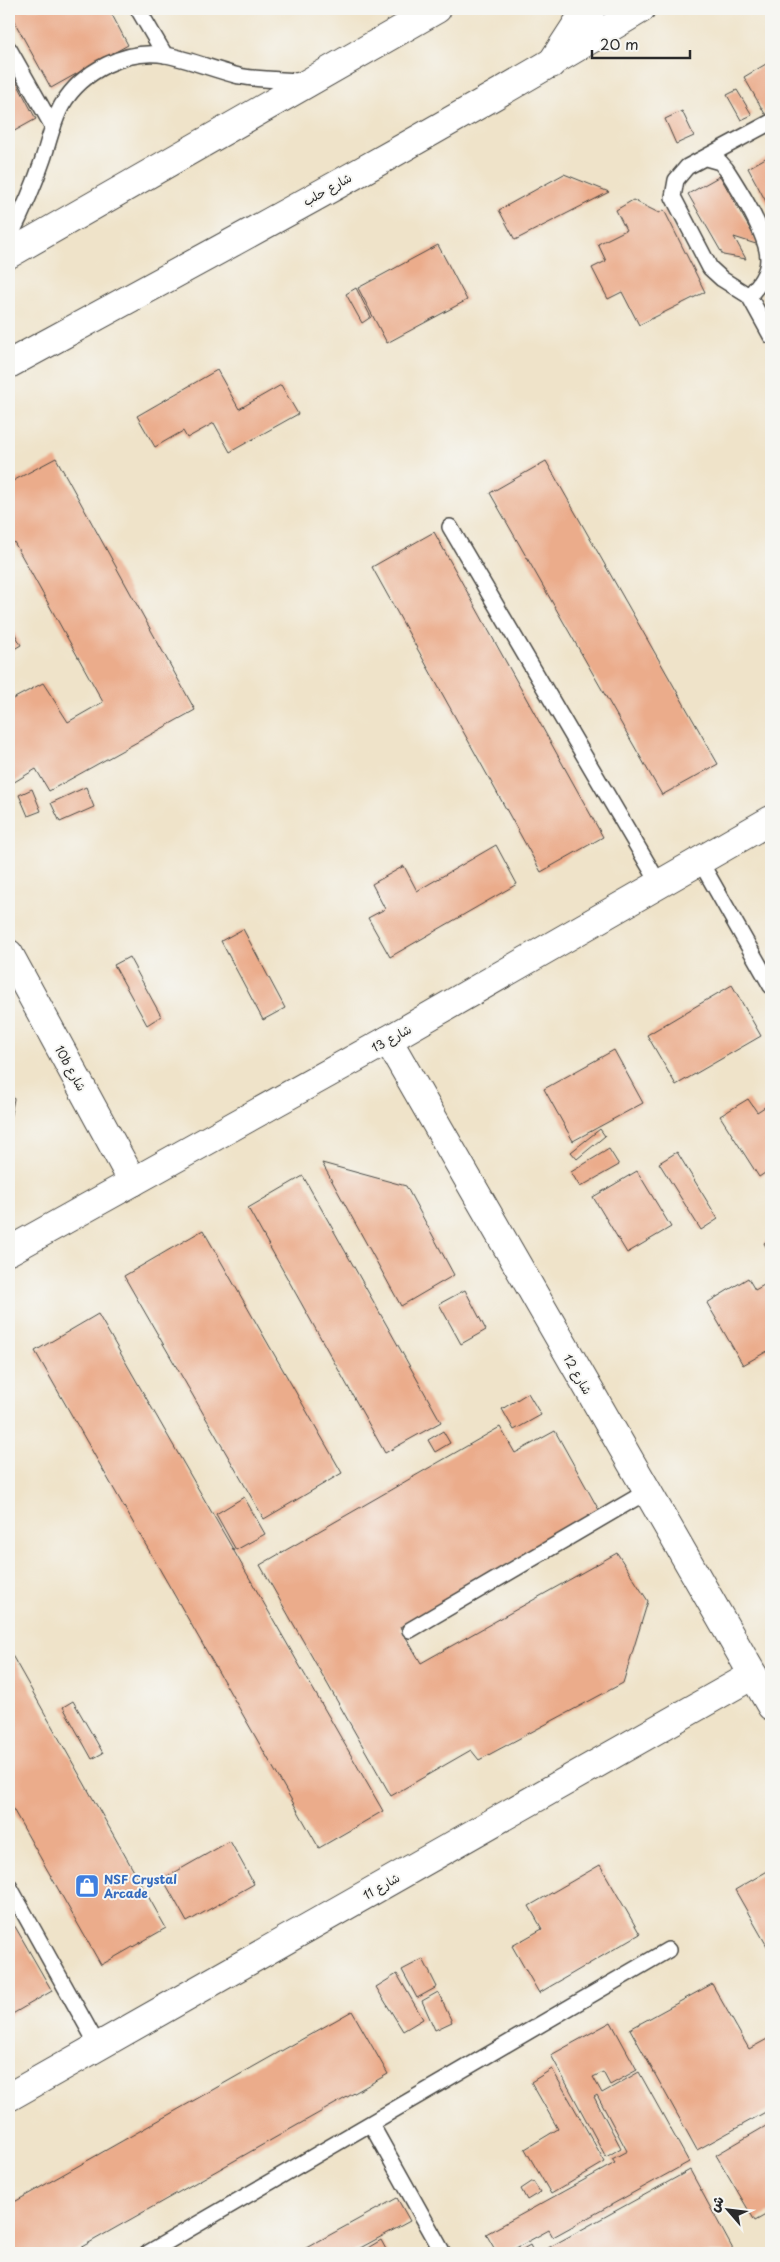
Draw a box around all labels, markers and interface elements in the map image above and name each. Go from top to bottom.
scale bar [592,28,690,60]
text: 20 m [600,32,639,55]
street label: شارع حلب [299,168,355,211]
street label: شارع 13 [368,1020,415,1057]
street label: 10b شارع [50,1042,91,1095]
street label: شارع 12 [558,1351,597,1398]
street label: شارع 11 [359,1868,403,1905]
place label: NSF Crystal Arcade [103,1870,177,1902]
shop icon: NSF Crystal Arcade [74,1873,100,1899]
north arrow [702,2184,752,2234]
text: ش [703,2192,729,2215]

